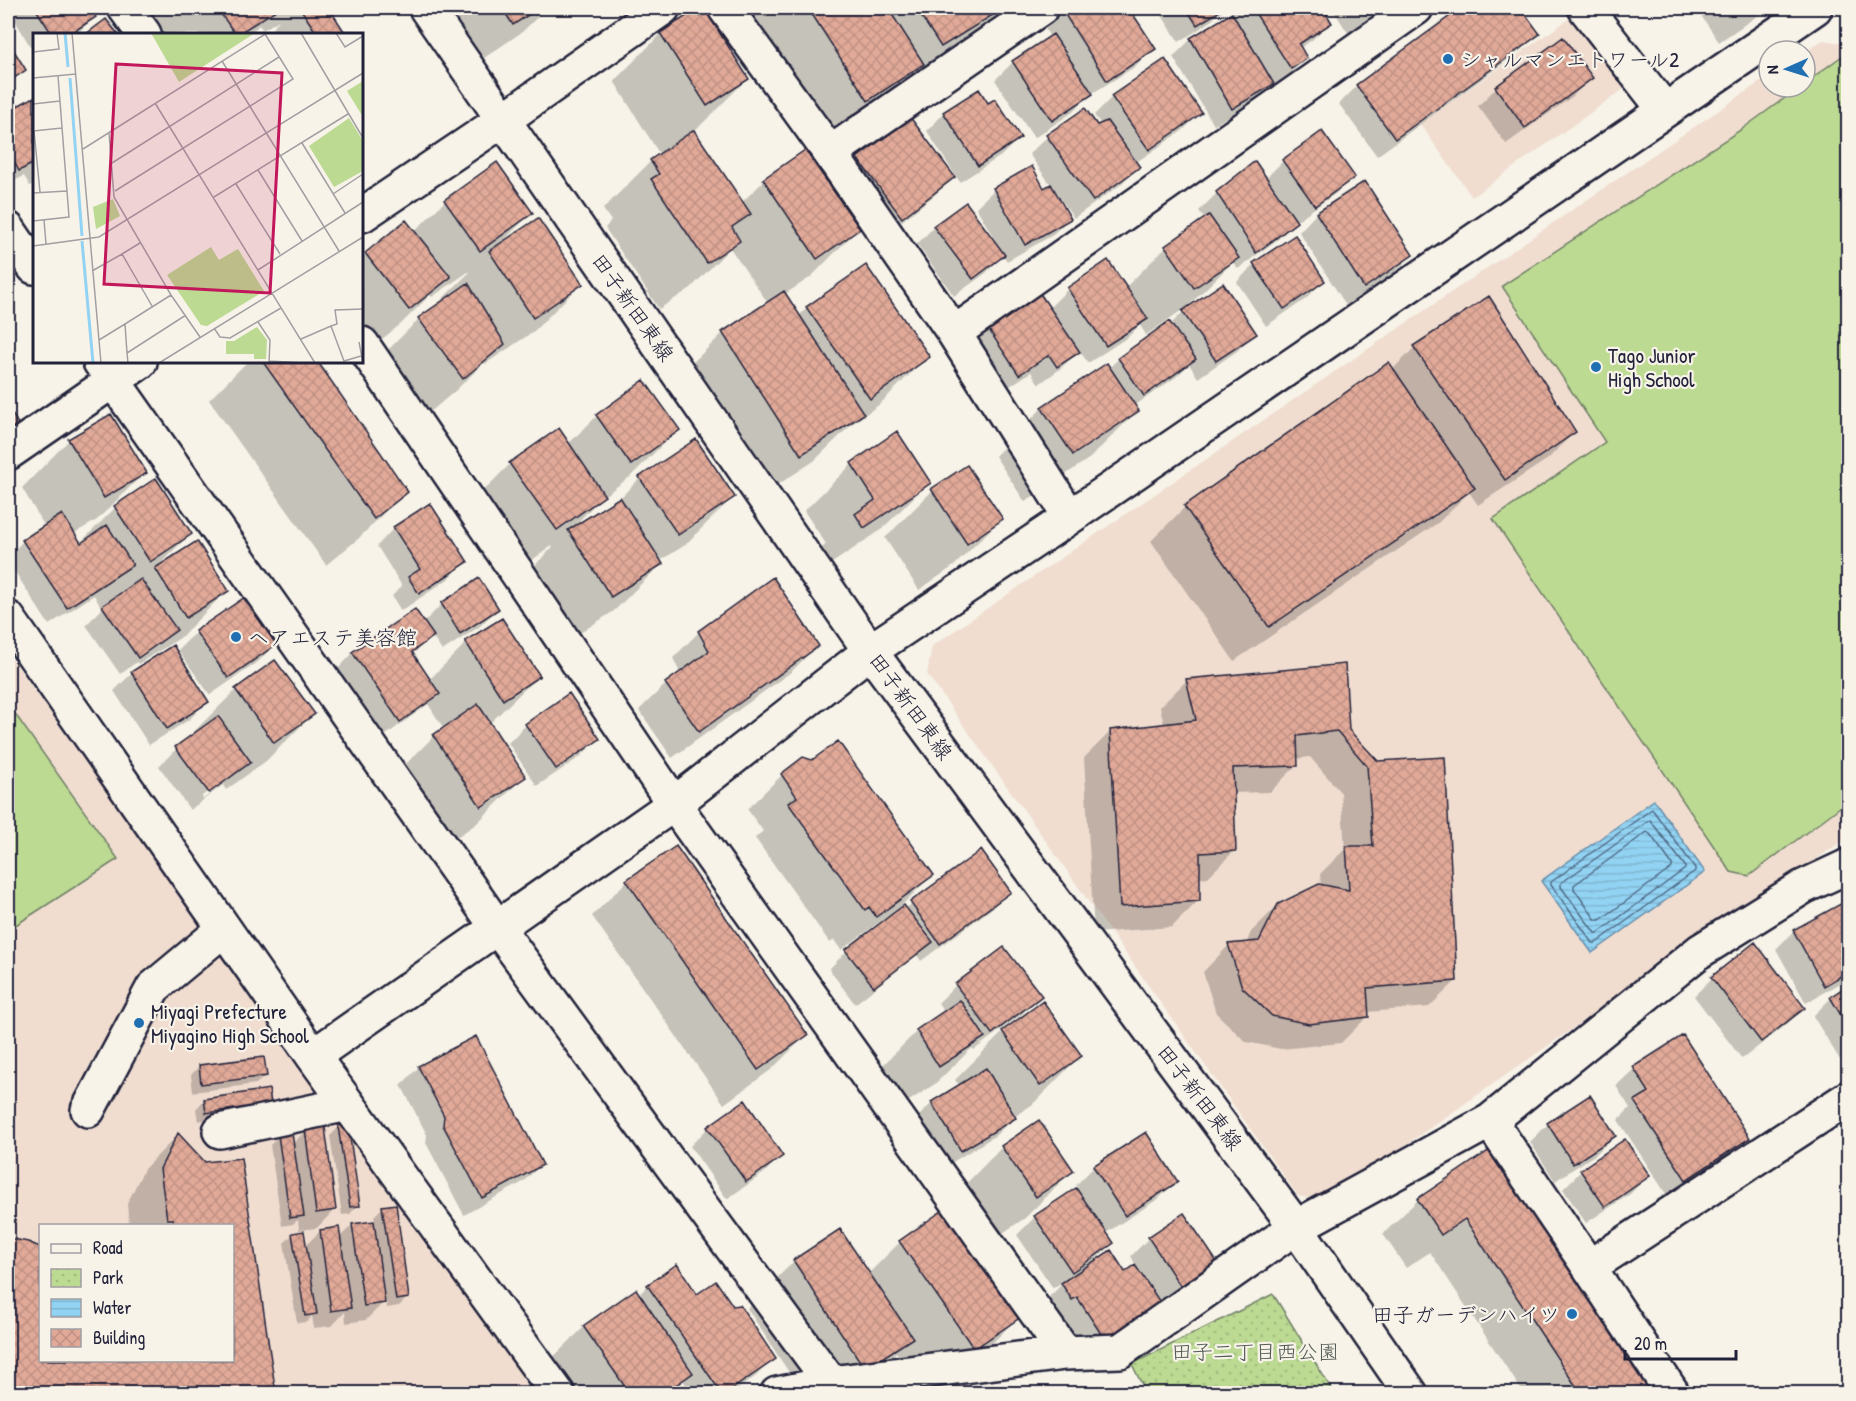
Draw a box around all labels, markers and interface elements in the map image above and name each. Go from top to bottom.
inset map [33,33,363,363]
north arrow [1757,39,1817,99]
place label: シャルマンエトワール2 [1460,45,1679,74]
marker: シャルマンエトワール2 [1441,52,1455,66]
text: N [1761,64,1783,75]
street label: 田子新田東線 [585,247,681,367]
place label: Tago Junior High School [1608,341,1696,394]
marker: Tago Junior High School [1589,360,1603,374]
place label: ヘアエステ美容館 [248,623,417,652]
marker: ヘアエステ美容館 [229,630,243,644]
street label: 田子新田東線 [862,647,960,765]
place label: Miyagi Prefecture Miyagino High School [151,997,309,1050]
marker: Miyagi Prefecture Miyagino High School [132,1016,146,1030]
street label: 田子新田東線 [1151,1038,1249,1156]
legend [39,1224,234,1362]
text: Road [93,1235,123,1260]
text: Park [93,1265,124,1290]
text: Water [93,1295,131,1320]
place label: 田子ガーデンハイツ [1372,1300,1560,1329]
marker: 田子ガーデンハイツ [1565,1307,1579,1321]
scale bar [1625,1323,1736,1361]
text: Building [93,1325,145,1350]
text: 20 m [1634,1331,1667,1356]
park label: 田子二丁目西公園 [1171,1337,1339,1366]

